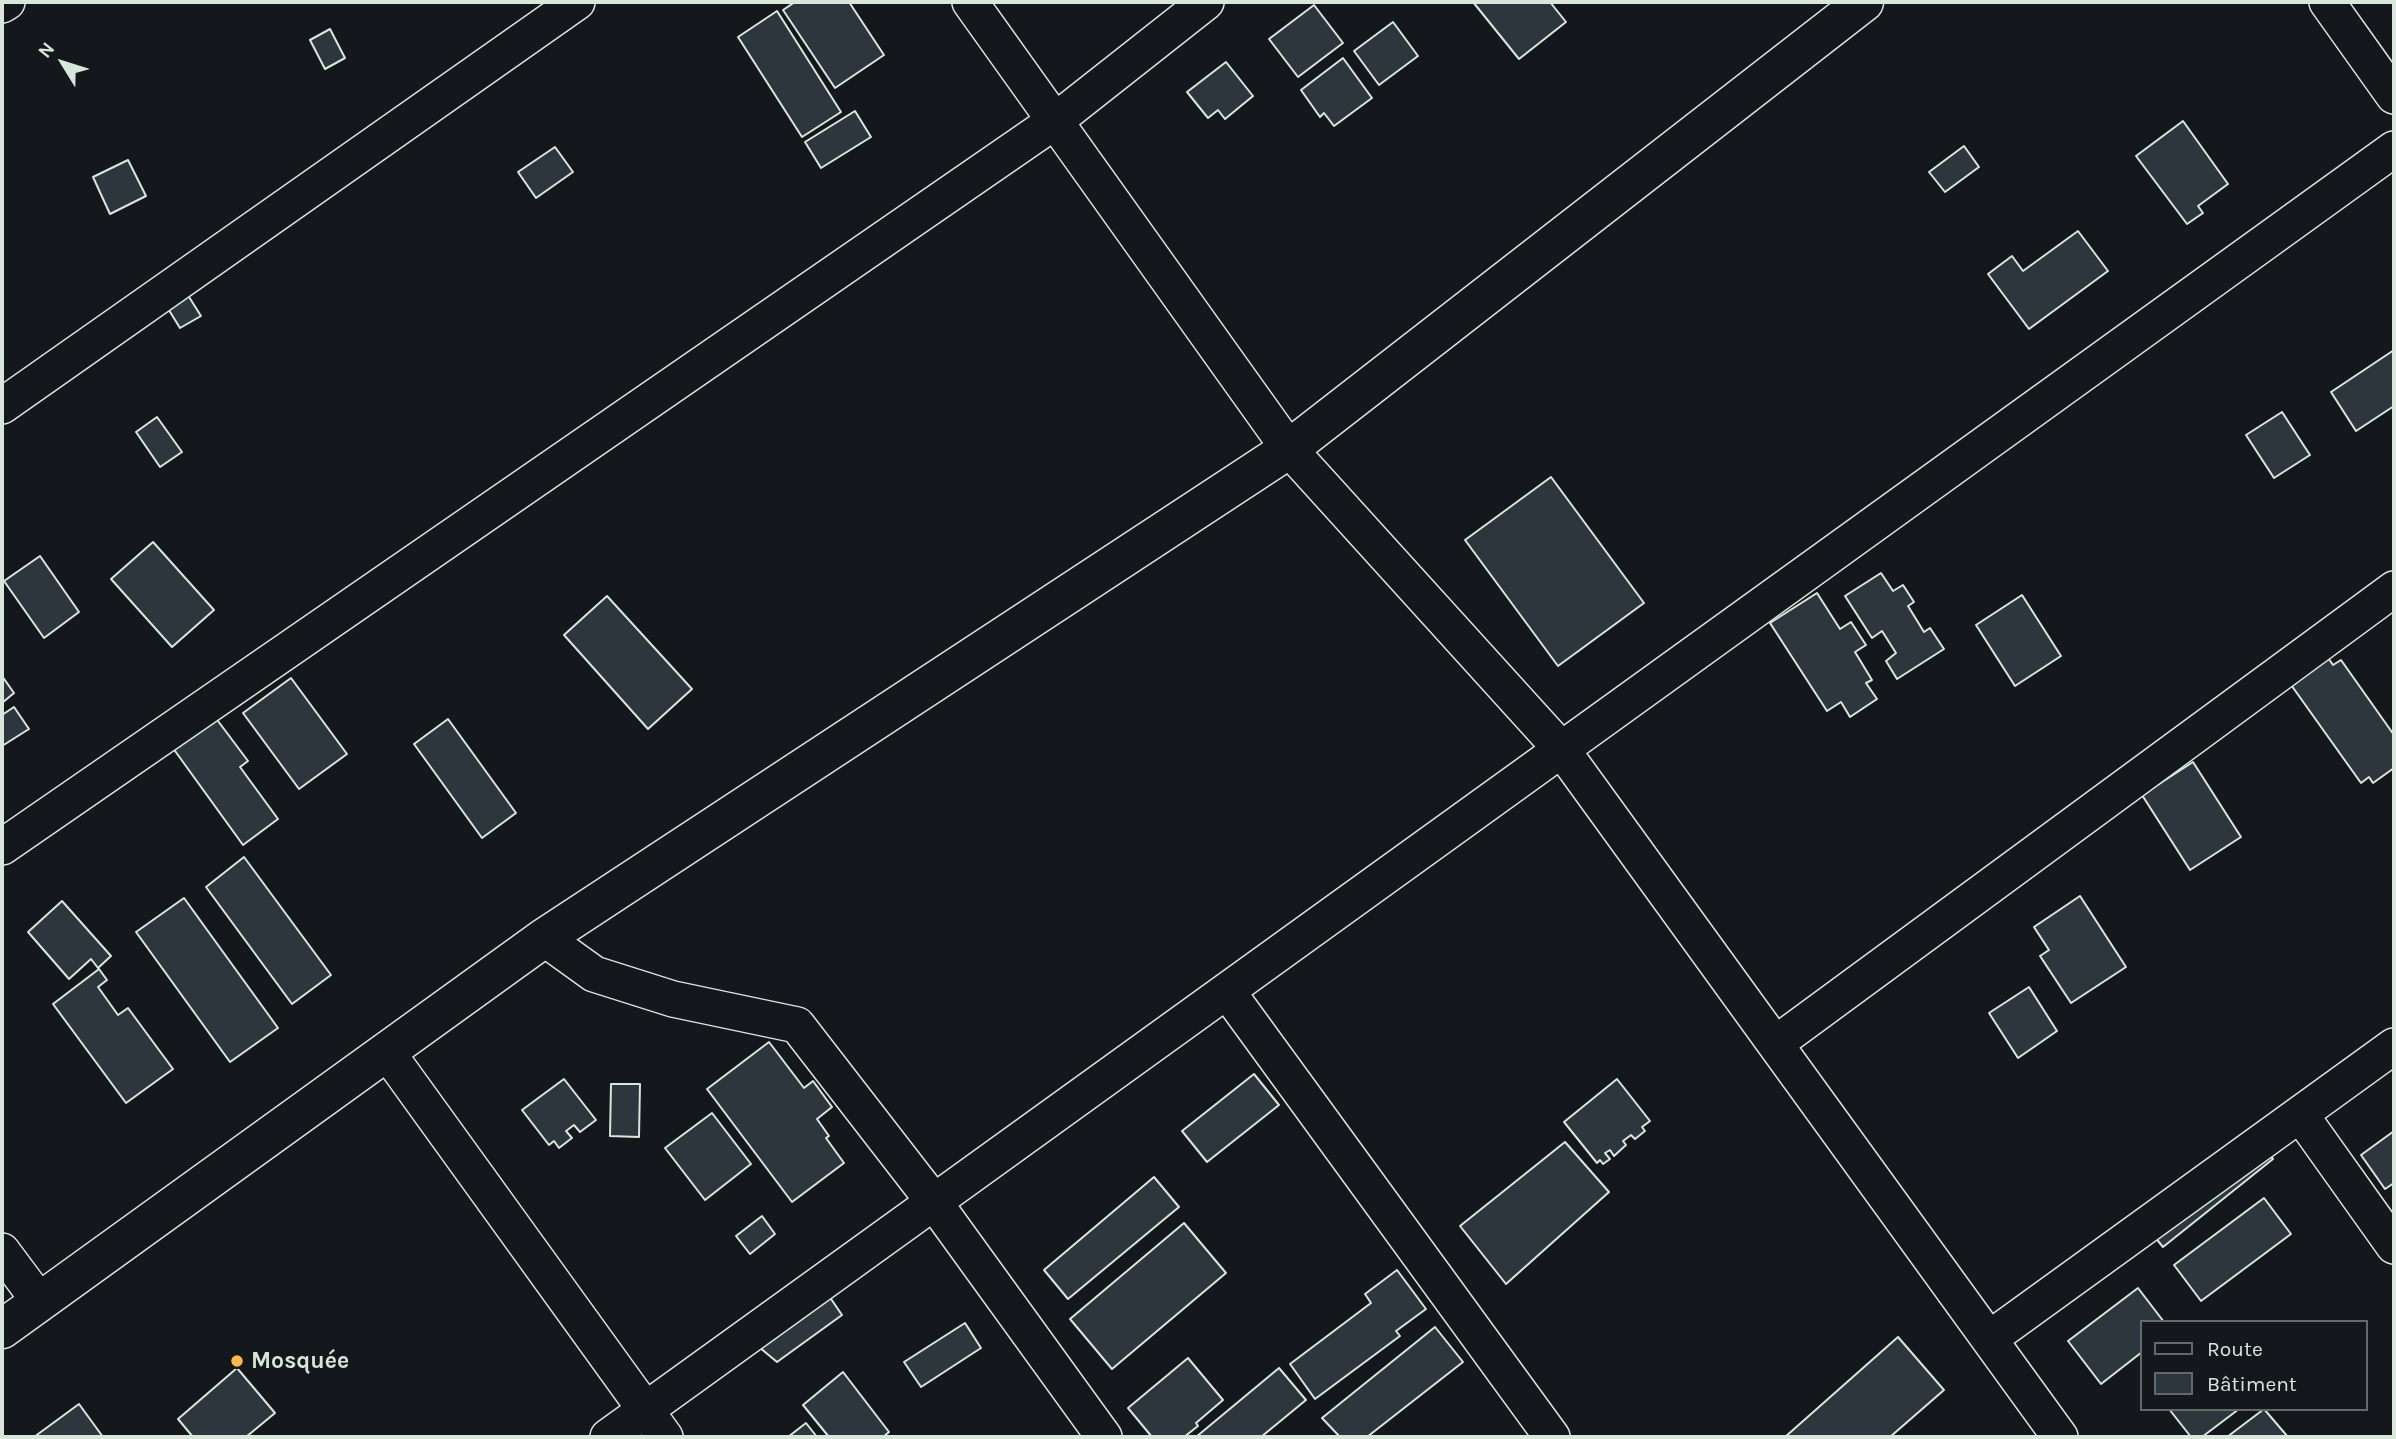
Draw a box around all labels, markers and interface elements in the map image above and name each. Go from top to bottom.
north arrow [28,28,98,98]
text: N [34,38,59,62]
legend [2140,1320,2368,1411]
text: Route [2207,1337,2263,1361]
place label: Mosquée [251,1347,349,1375]
marker: Mosquée [229,1353,245,1369]
text: Bâtiment [2207,1372,2297,1396]

